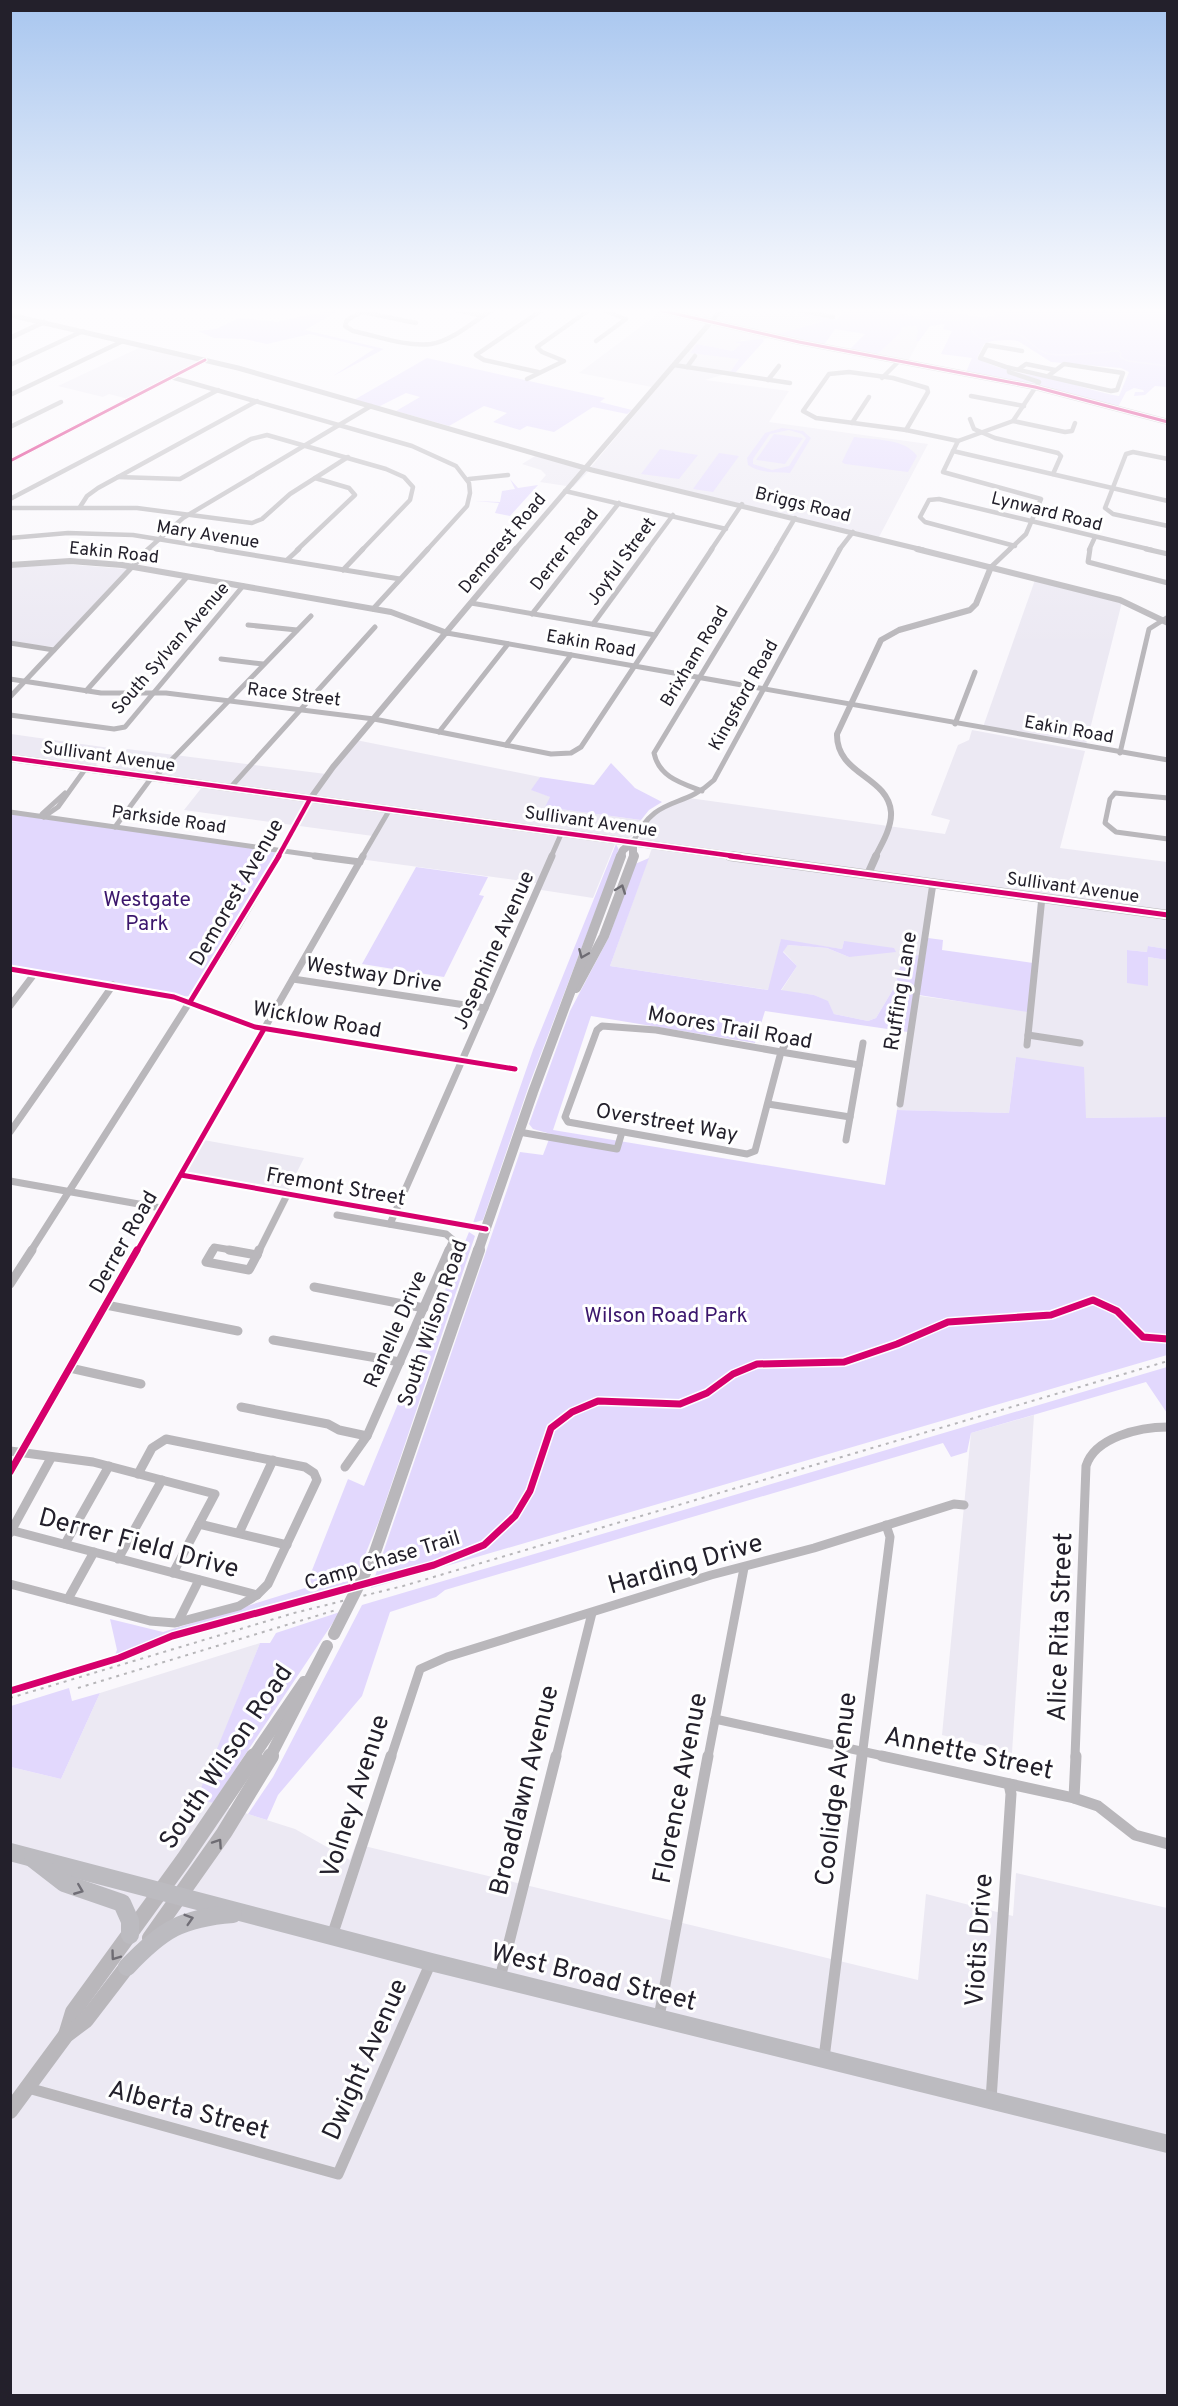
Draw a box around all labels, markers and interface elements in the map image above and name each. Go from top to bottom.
street label: Briggs Road [752,482,853,528]
street label: Lynward Road [989,488,1105,537]
street label: Demorest Road [454,489,552,599]
street label: Derrer Road [526,504,604,596]
street label: Joyful Street [582,513,662,611]
street label: Mary Avenue [155,516,261,555]
street label: Eakin Road [68,537,160,570]
street label: South Sylvan Avenue [107,578,235,720]
street label: Brixham Road [656,602,734,711]
street label: Eakin Road [544,625,637,664]
street label: Kingsford Road [704,636,784,755]
street label: Race Street [246,678,342,713]
street label: Eakin Road [1022,711,1115,750]
street label: Sullivant Avenue [41,737,177,778]
street label: Parkside Road [110,801,228,840]
street label: Sullivant Avenue [523,802,659,843]
street label: Demorest Avenue [184,814,290,971]
street label: Josephine Avenue [447,867,541,1034]
street label: Sullivant Avenue [1005,868,1141,909]
one-way arrow [614,884,627,895]
park label: Westgate Park [103,887,191,938]
street label: Ruffing Lane [879,930,924,1053]
one-way arrow [578,948,590,959]
street label: Westway Drive [304,951,444,1000]
street label: Wicklow Road [250,996,383,1045]
street label: Moores Trail Road [645,1001,814,1056]
street label: Overstreet Way [593,1098,740,1149]
street label: Fremont Street [264,1162,408,1213]
street label: Derrer Road [84,1186,165,1299]
street label: South Wilson Road [392,1237,475,1410]
street label: Ranelle Drive [359,1267,434,1392]
park label: Wilson Road Park [584,1303,748,1330]
street label: Derrer Field Drive [35,1502,242,1587]
street label: Camp Chase Trail [301,1525,464,1598]
street label: Harding Drive [604,1528,767,1603]
street label: Alice Rita Street [1042,1532,1081,1722]
street label: South Wilson Road [153,1659,301,1856]
street label: Broadlawn Avenue [483,1682,568,1899]
street label: Florence Avenue [647,1690,716,1887]
street label: Coolidge Avenue [809,1691,866,1888]
street label: Volney Avenue [314,1711,398,1883]
street label: Annette Street [881,1720,1056,1788]
one-way arrow [211,1838,222,1849]
street label: Viotis Drive [959,1872,1002,2008]
one-way arrow [73,1883,84,1895]
one-way arrow [183,1914,194,1926]
street label: West Broad Street [487,1937,700,2020]
one-way arrow [111,1949,122,1960]
street label: Dwight Avenue [316,1974,417,2146]
street label: Alberta Street [104,2074,272,2149]

